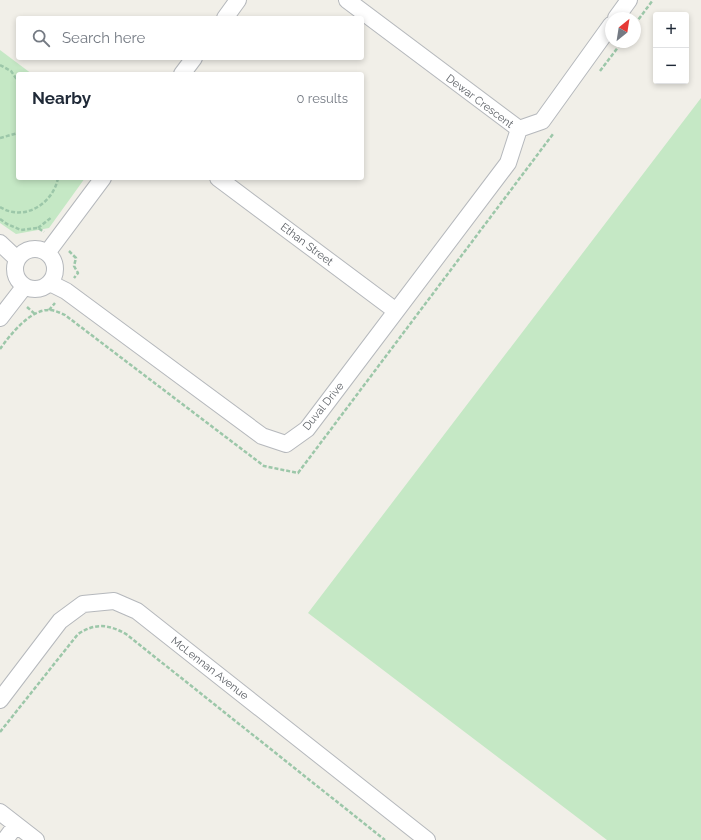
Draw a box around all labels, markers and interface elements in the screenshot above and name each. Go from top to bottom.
north arrow [605,12,641,48]
map controls [653,12,689,84]
button: + [653,12,689,48]
search box [16,16,364,60]
icon: search [30,27,52,49]
text: Search here [62,29,145,47]
button: − [653,48,689,84]
street label: Dewar Crescent [443,72,516,131]
text: Nearby [32,88,91,108]
text: 0 results [297,91,348,106]
street label: Ethan Street [278,220,336,269]
street label: Duval Drive [300,379,347,433]
street label: McLennan Avenue [168,634,251,703]

